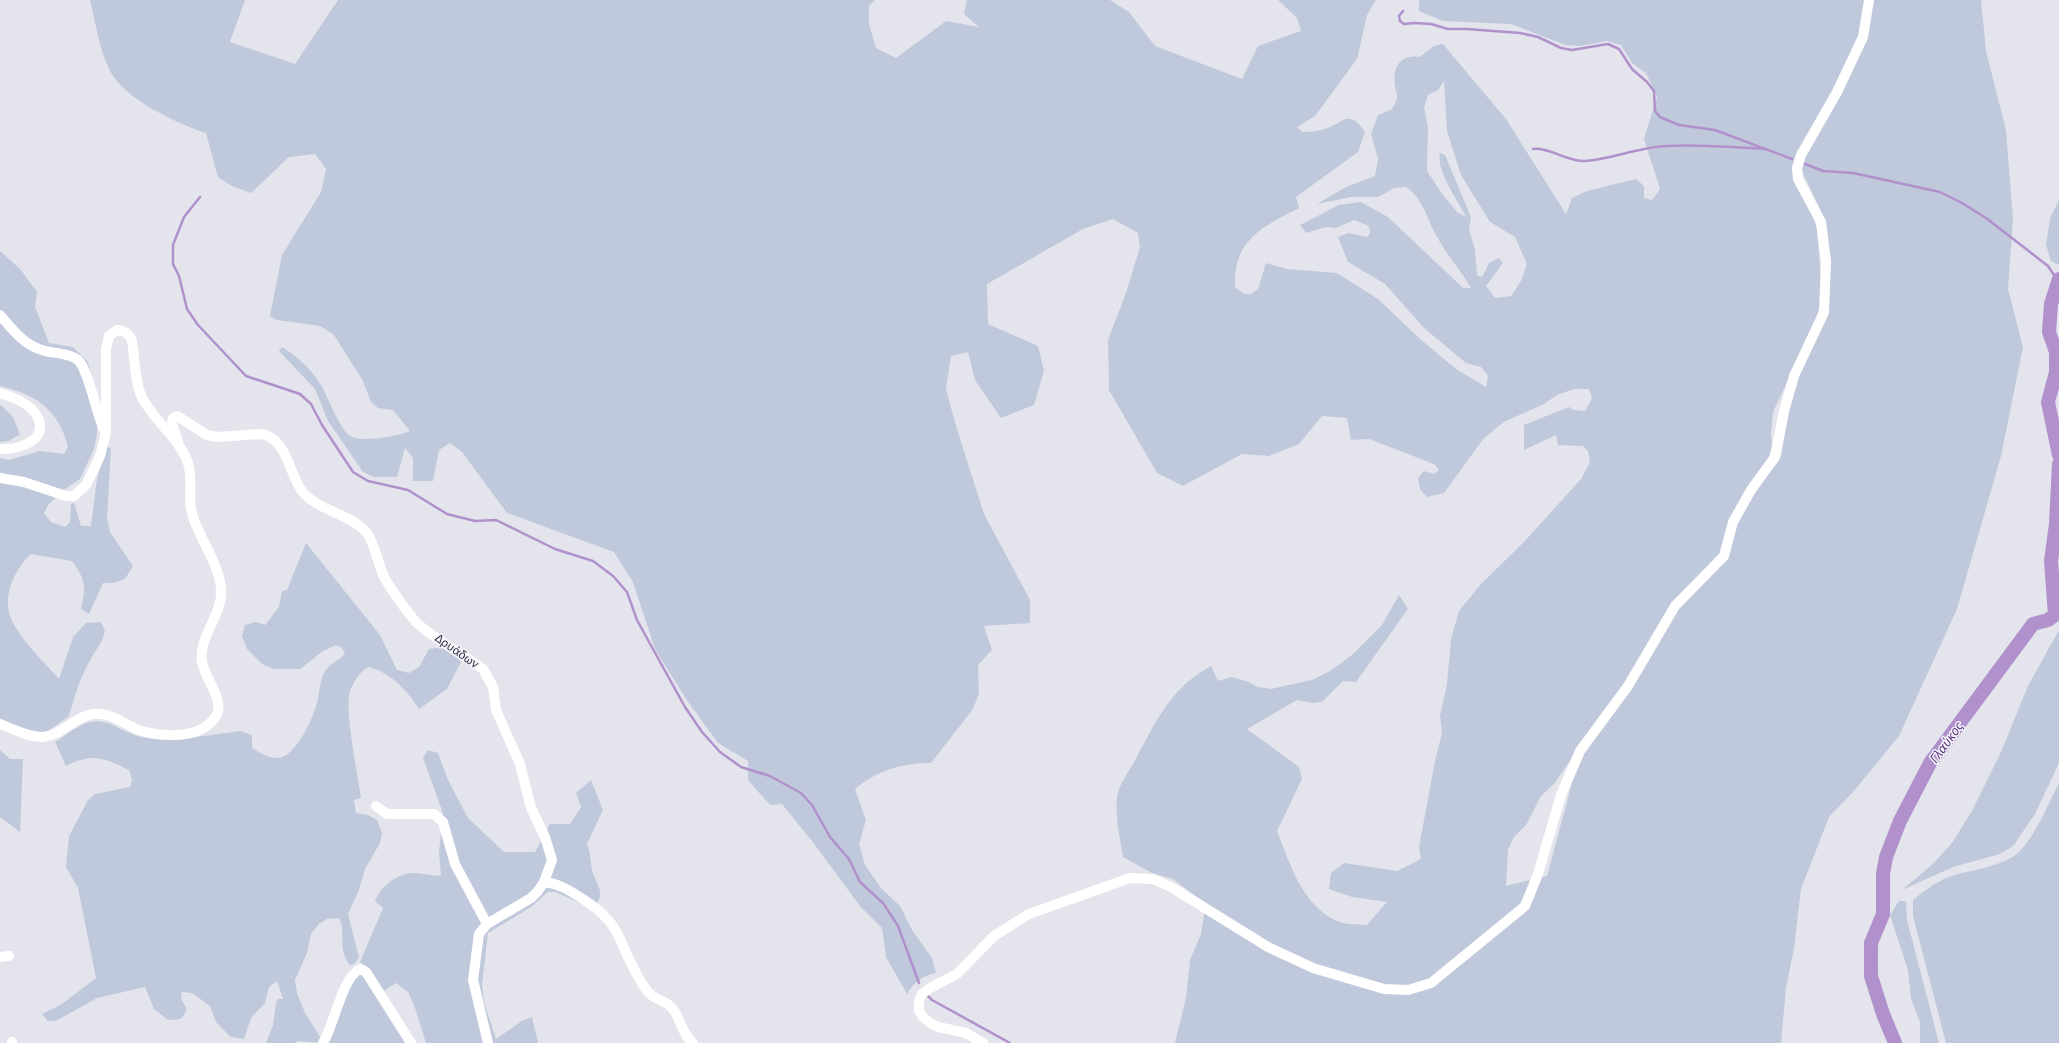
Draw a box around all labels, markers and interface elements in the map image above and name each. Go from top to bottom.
street label: Δρυάδων [432,630,482,671]
water label: Γλαύκος [1926,717,1968,766]

